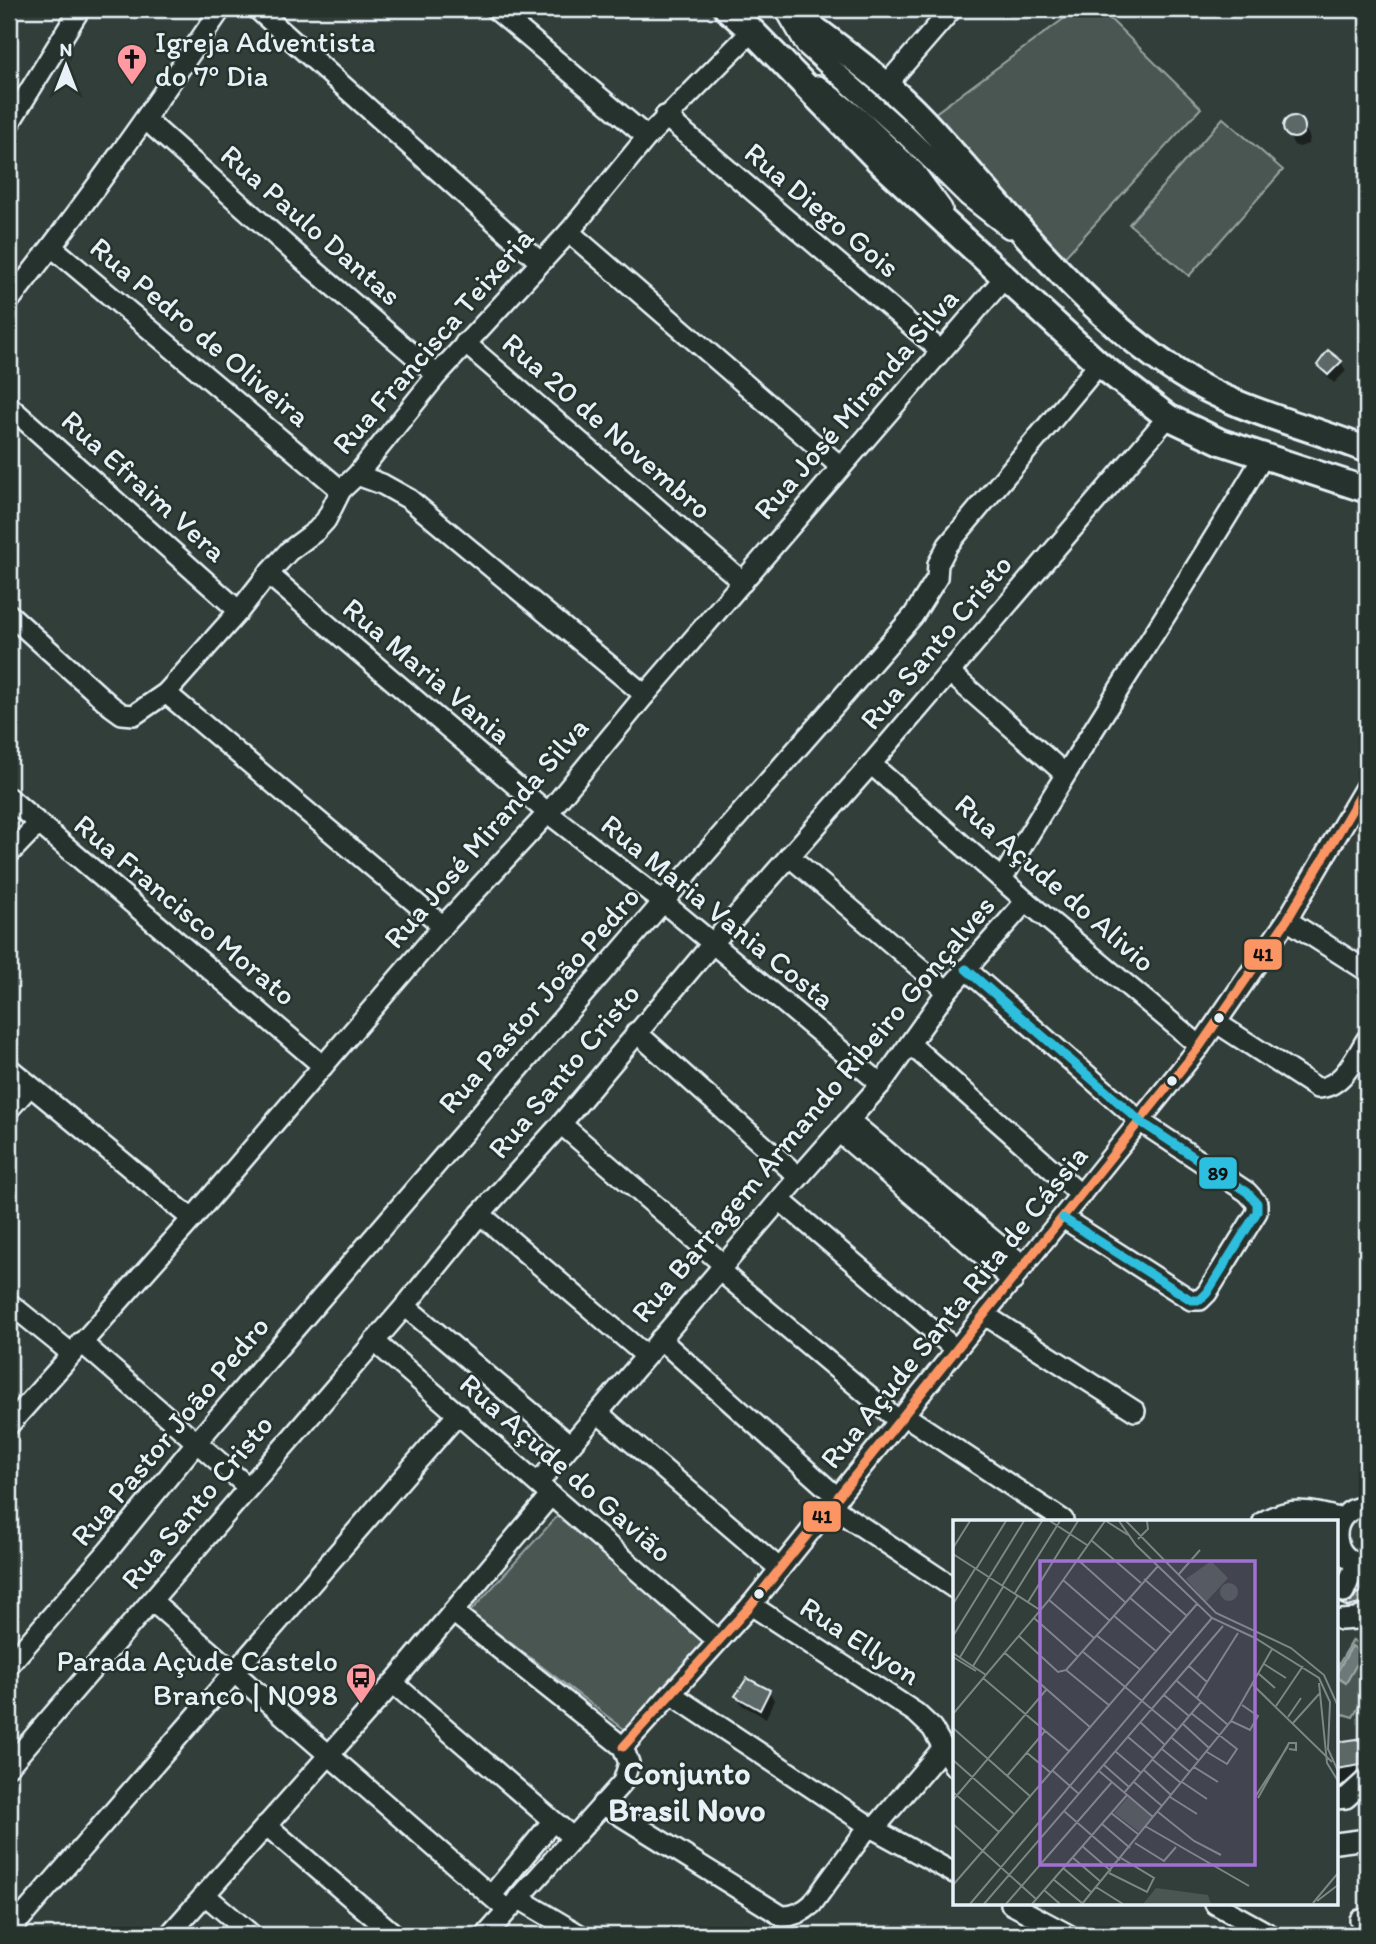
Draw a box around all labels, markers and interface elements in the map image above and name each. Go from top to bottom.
place label: Igreja Adventista do 7º Dia [155,23,376,94]
north arrow [32,32,102,102]
text: N [60,38,72,61]
church icon: Igreja Adventista do 7º Dia [115,42,149,86]
street label: Rua Diego Gois [737,134,908,285]
street label: Rua Paulo Dantas [213,136,409,313]
street label: Rua Francisca Teixeria [324,219,542,462]
street label: Rua Pedro de Oliveira [83,229,318,435]
street label: Rua José Miranda Silva [745,280,966,527]
street label: Rua 20 de Novembro [495,324,720,527]
street label: Rua Efraim Vera [54,402,235,570]
street label: Rua Santo Cristo [852,546,1020,737]
street label: Rua Maria Vania [335,589,519,752]
street label: Rua José Miranda Silva [375,709,596,956]
street label: Rua Açude do Alivio [947,785,1163,980]
street label: Rua Francisco Morato [67,806,304,1013]
street label: Rua Maria Vania Costa [594,806,843,1018]
street label: Rua Pastor João Pedro [430,878,648,1121]
street label: Rua Barragem Armando Ribeiro Gonçalves [623,887,1003,1330]
line badge: 41 [1243,938,1283,971]
text: 41 [1253,943,1273,966]
street label: Rua Santo Cristo [480,975,648,1166]
unlabelled marker [1212,1011,1226,1025]
unlabelled marker [1165,1074,1179,1088]
street label: Rua Açude Santa Rita de Cássia [812,1137,1096,1476]
line badge: 89 [1198,1156,1238,1190]
text: 89 [1208,1162,1228,1185]
street label: Rua Pastor João Pedro [62,1308,277,1554]
street label: Rua Açude do Gavião [452,1365,680,1570]
street label: Rua Santo Cristo [113,1406,281,1597]
line badge: 41 [802,1500,842,1533]
text: 41 [812,1505,832,1528]
inset map [953,1520,1338,1906]
unlabelled marker [752,1587,766,1601]
street label: Rua Ellyon [793,1588,927,1693]
place label: Parada Açude Castelo Branco | N098 [57,1642,338,1713]
bus stop icon: Parada Açude Castelo Branco | N098 [344,1661,378,1705]
district label: Conjunto Brasil Novo [608,1754,766,1829]

